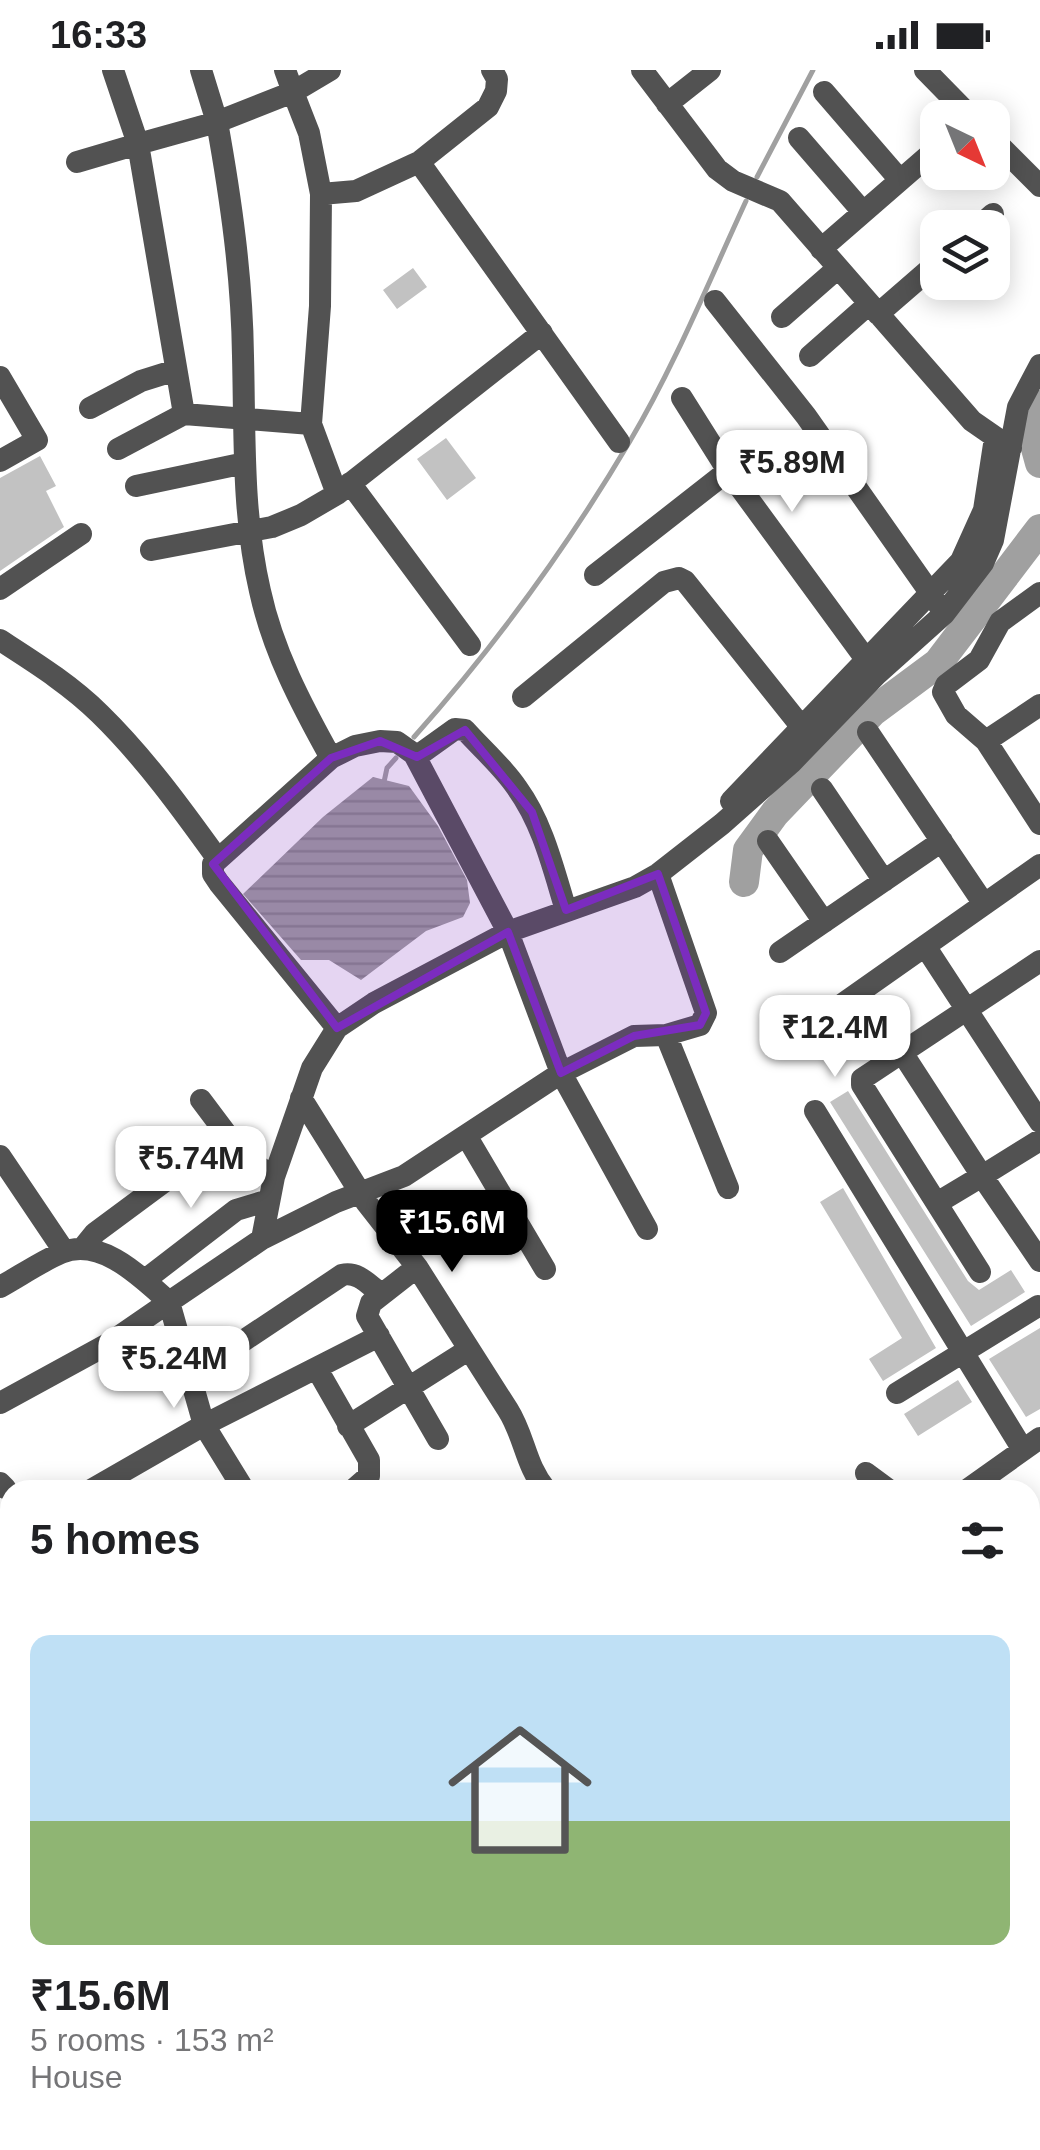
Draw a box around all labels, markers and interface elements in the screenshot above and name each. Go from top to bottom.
text: 16:33 [50,14,147,56]
north arrow [920,100,1010,190]
map controls [920,100,1010,300]
button: layers [920,210,1010,300]
pin: ₹5.89M [711,430,873,515]
text: ₹5.89M [738,444,846,480]
pin: ₹12.4M [754,995,916,1080]
text: ₹12.4M [781,1009,889,1045]
pin: ₹5.74M [110,1126,272,1211]
text: ₹5.74M [137,1140,245,1176]
pin: ₹15.6M [371,1190,533,1275]
text: ₹15.6M [398,1204,506,1240]
pin: ₹5.24M [93,1326,255,1411]
text: ₹5.24M [120,1340,228,1376]
icon: filters [955,1513,1010,1568]
text: 5 homes [30,1516,200,1563]
icon: home [430,1700,610,1880]
text: ₹15.6M [30,1972,171,2019]
text: 5 rooms · 153 m² [30,2022,274,2058]
text: House [30,2059,123,2095]

